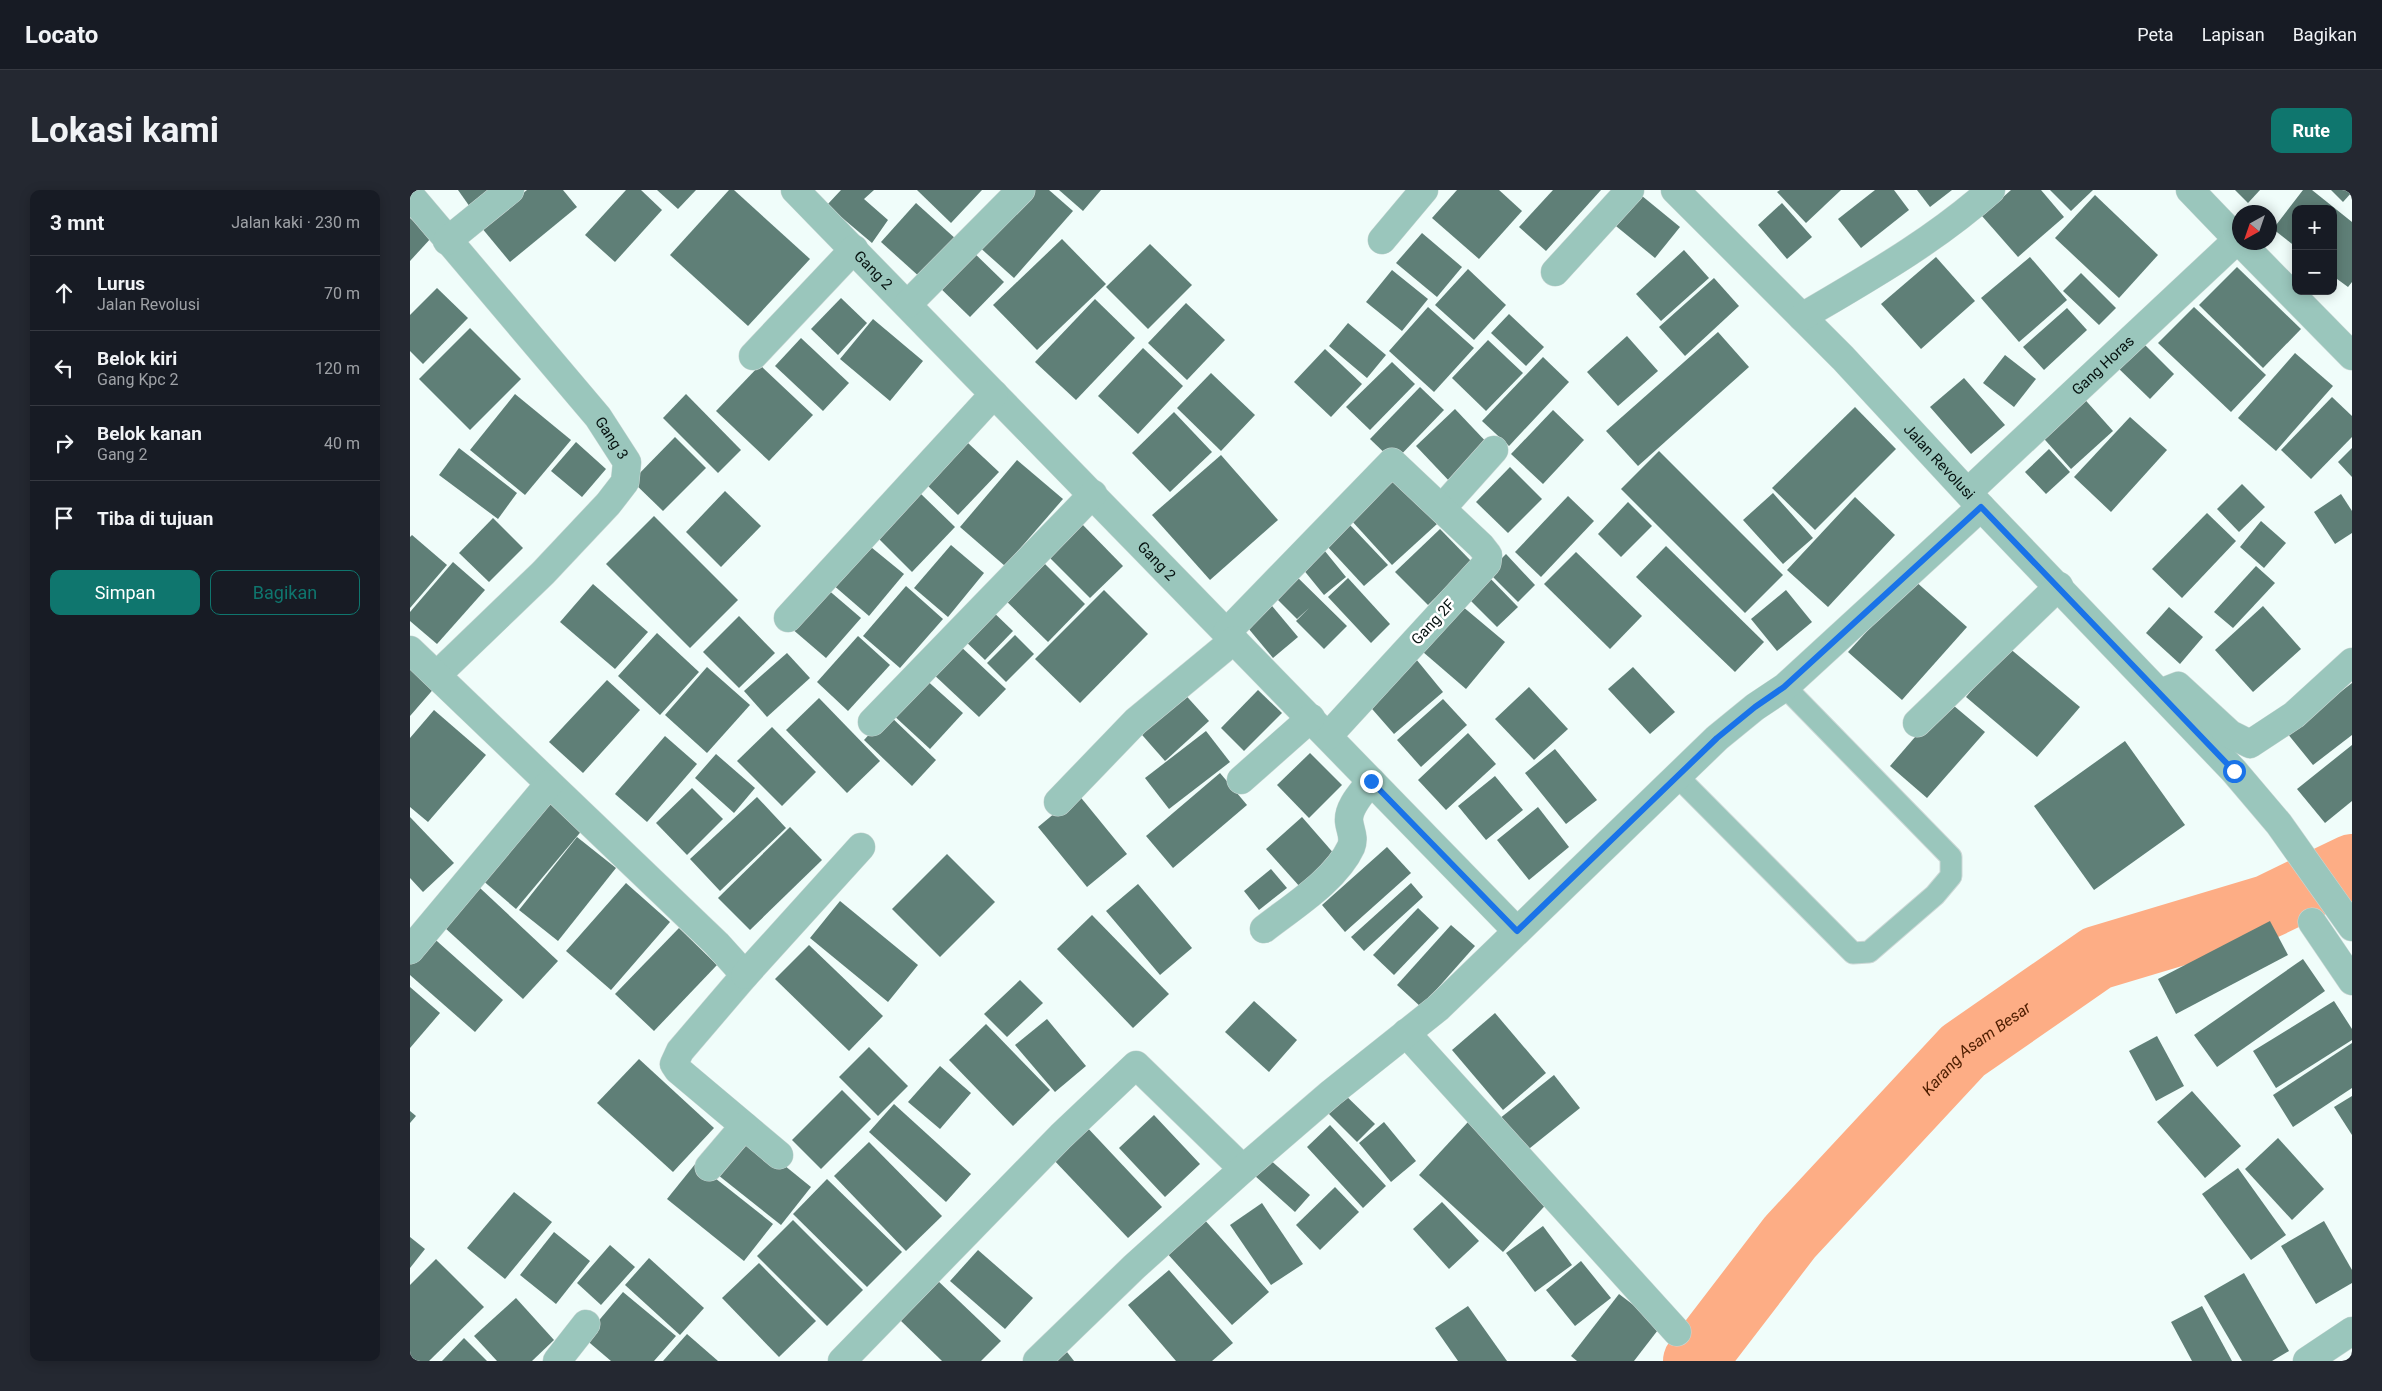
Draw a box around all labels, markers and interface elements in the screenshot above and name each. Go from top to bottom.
text: Locato [25,21,98,49]
text: Peta [2137,24,2174,45]
text: Lapisan [2202,24,2265,45]
text: Bagikan [2293,24,2357,45]
button: Rute [2271,108,2352,153]
text: Lokasi kami [30,110,219,151]
north arrow [2232,205,2277,250]
map controls [2292,205,2337,295]
button: + [2292,205,2337,250]
text: 3 mnt [50,211,104,235]
text: Jalan kaki · 230 m [231,213,360,232]
street label: Gang 2 [850,247,896,293]
button: − [2292,250,2337,295]
text: Lurus [97,272,145,295]
icon: ahead [50,279,78,307]
text: 70 m [324,284,360,303]
text: Jalan Revolusi [97,295,200,314]
street label: Gang Horas [2068,332,2138,399]
text: Belok kiri [97,347,177,370]
icon: left [50,354,78,382]
text: 120 m [315,359,360,378]
text: Gang Kpc 2 [97,370,179,389]
street label: Gang 3 [591,413,632,463]
street label: Jalan Revolusi [1900,420,1978,503]
text: Belok kanan [97,422,202,445]
icon: right [50,429,78,457]
text: 40 m [324,434,360,453]
text: Gang 2 [97,445,147,464]
icon: arrive [50,504,78,532]
text: Tiba di tujuan [97,507,213,530]
street label: Gang 2 [1134,538,1179,584]
button: Simpan [50,570,200,615]
button: Bagikan [210,570,360,615]
street label: Gang 2F [1407,596,1459,648]
route start [2223,760,2246,783]
route end [1360,770,1383,793]
water label: Karang Asam Besar [1918,997,2035,1099]

